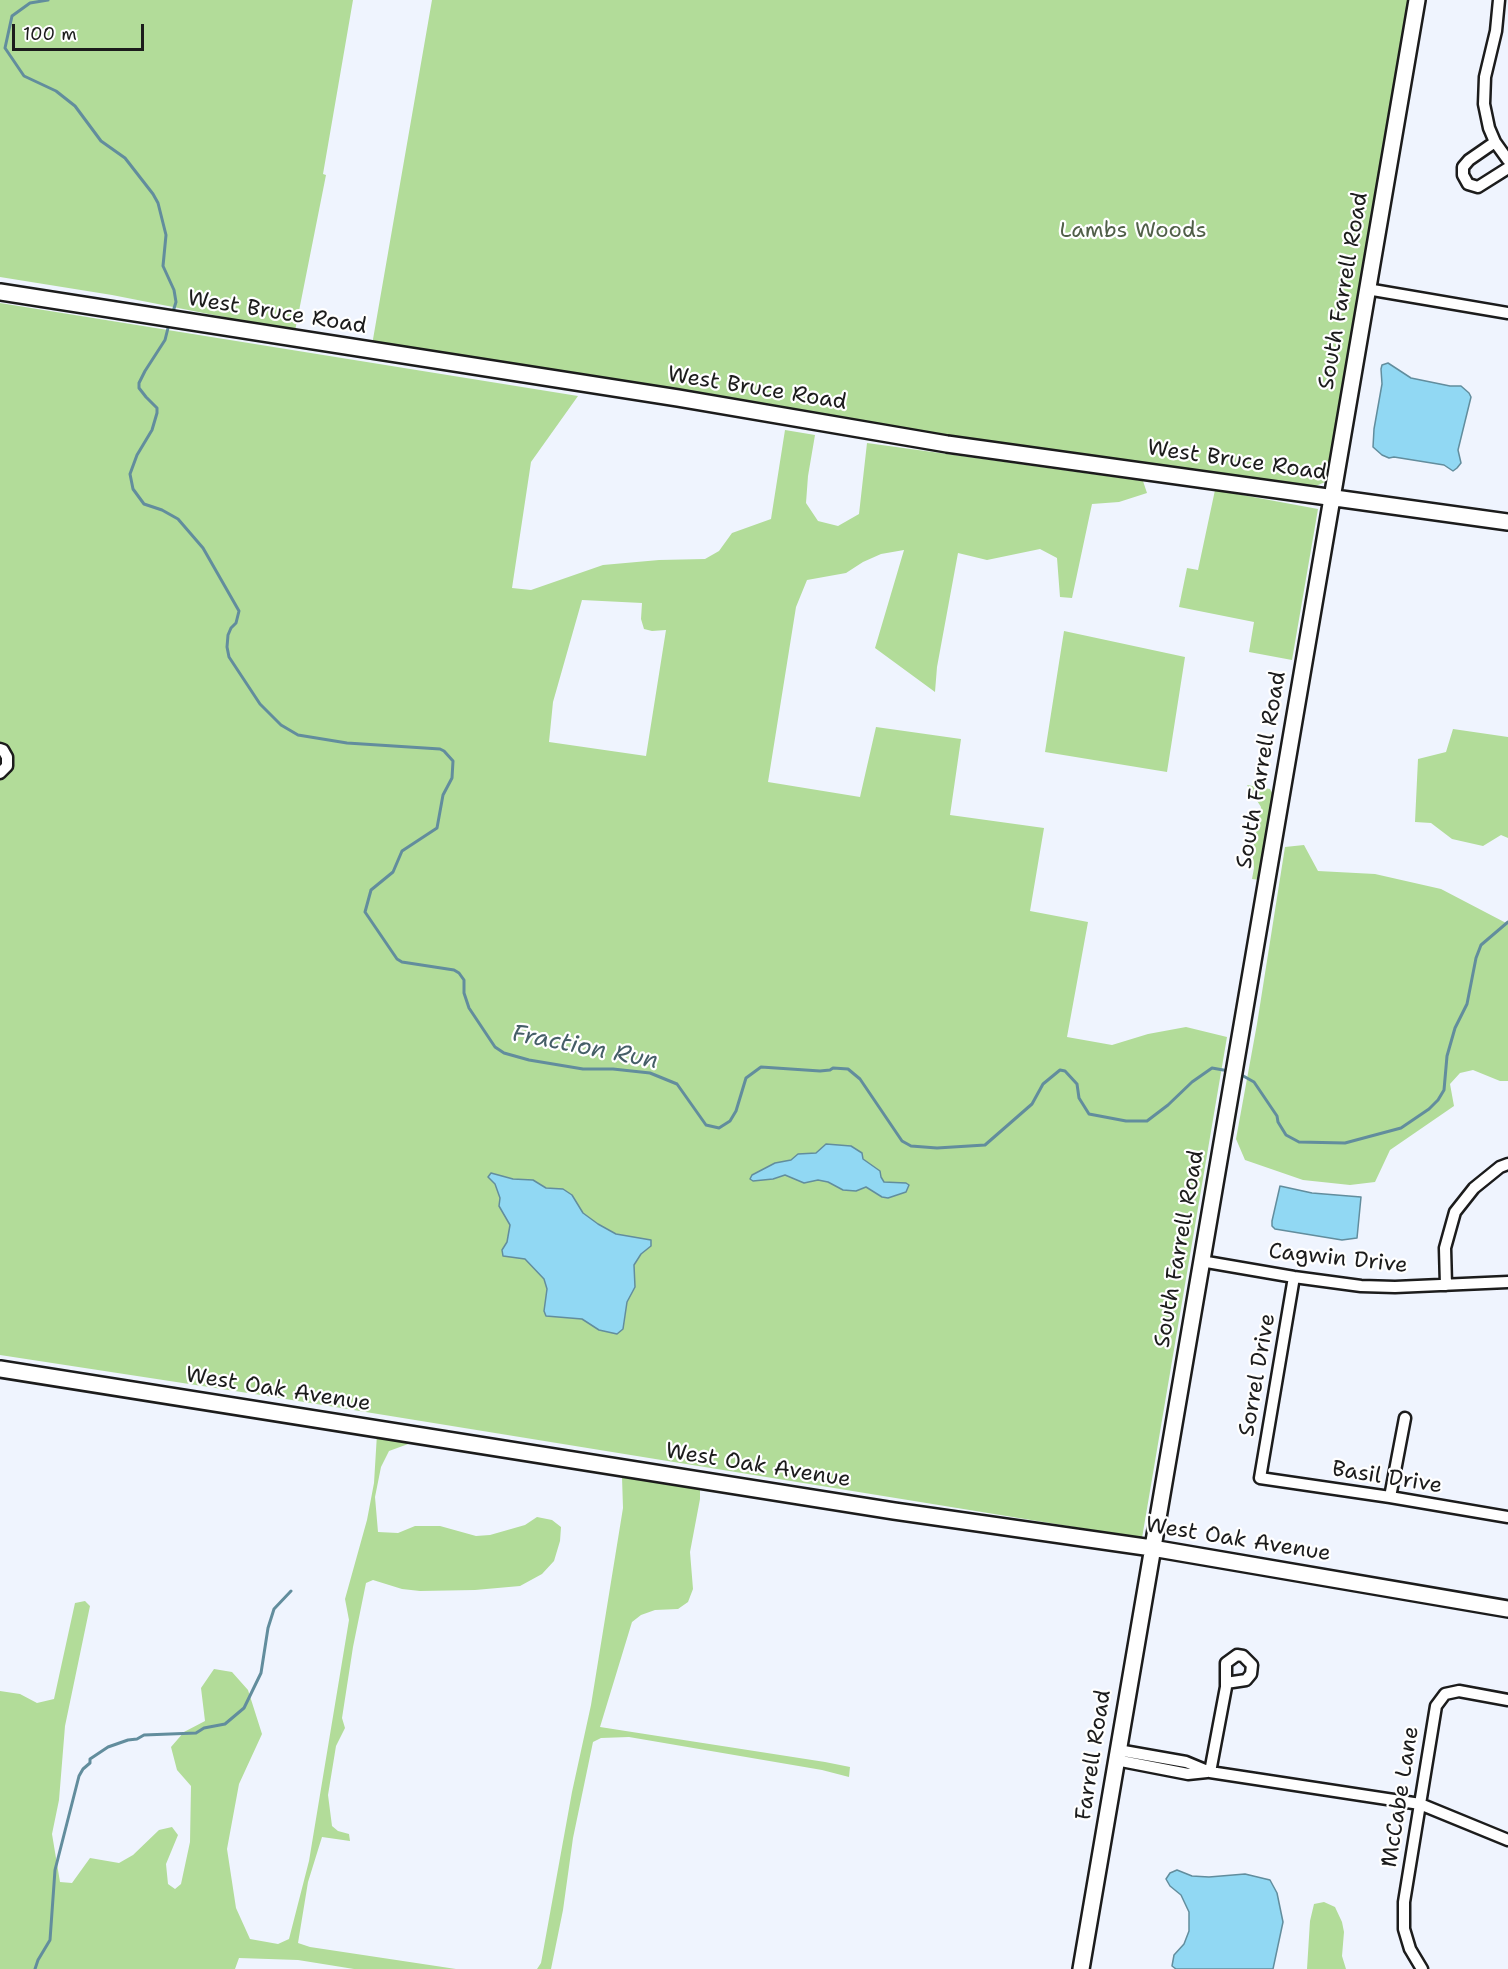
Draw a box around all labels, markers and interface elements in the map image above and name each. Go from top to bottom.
scale bar [15,12,147,50]
text: 100 m [23,22,77,46]
street label: South Farrell Road [1314,190,1374,392]
park label: Lambs Woods [1059,218,1207,244]
street label: West Bruce Road [185,286,369,340]
street label: West Bruce Road [665,362,849,416]
street label: West Bruce Road [1145,435,1329,487]
street label: South Farrell Road [1232,669,1292,871]
water label: Fraction Run [509,1020,661,1076]
street label: South Farrell Road [1150,1148,1210,1350]
street label: Cagwin Drive [1267,1239,1409,1279]
street label: Sorrel Drive [1234,1311,1282,1439]
street label: West Oak Avenue [184,1362,372,1418]
street label: West Oak Avenue [664,1438,852,1494]
street label: Basil Drive [1330,1456,1444,1500]
street label: West Oak Avenue [1144,1512,1332,1568]
street label: Farrell Road [1071,1688,1117,1822]
street label: McCabe Lane [1377,1725,1425,1869]

